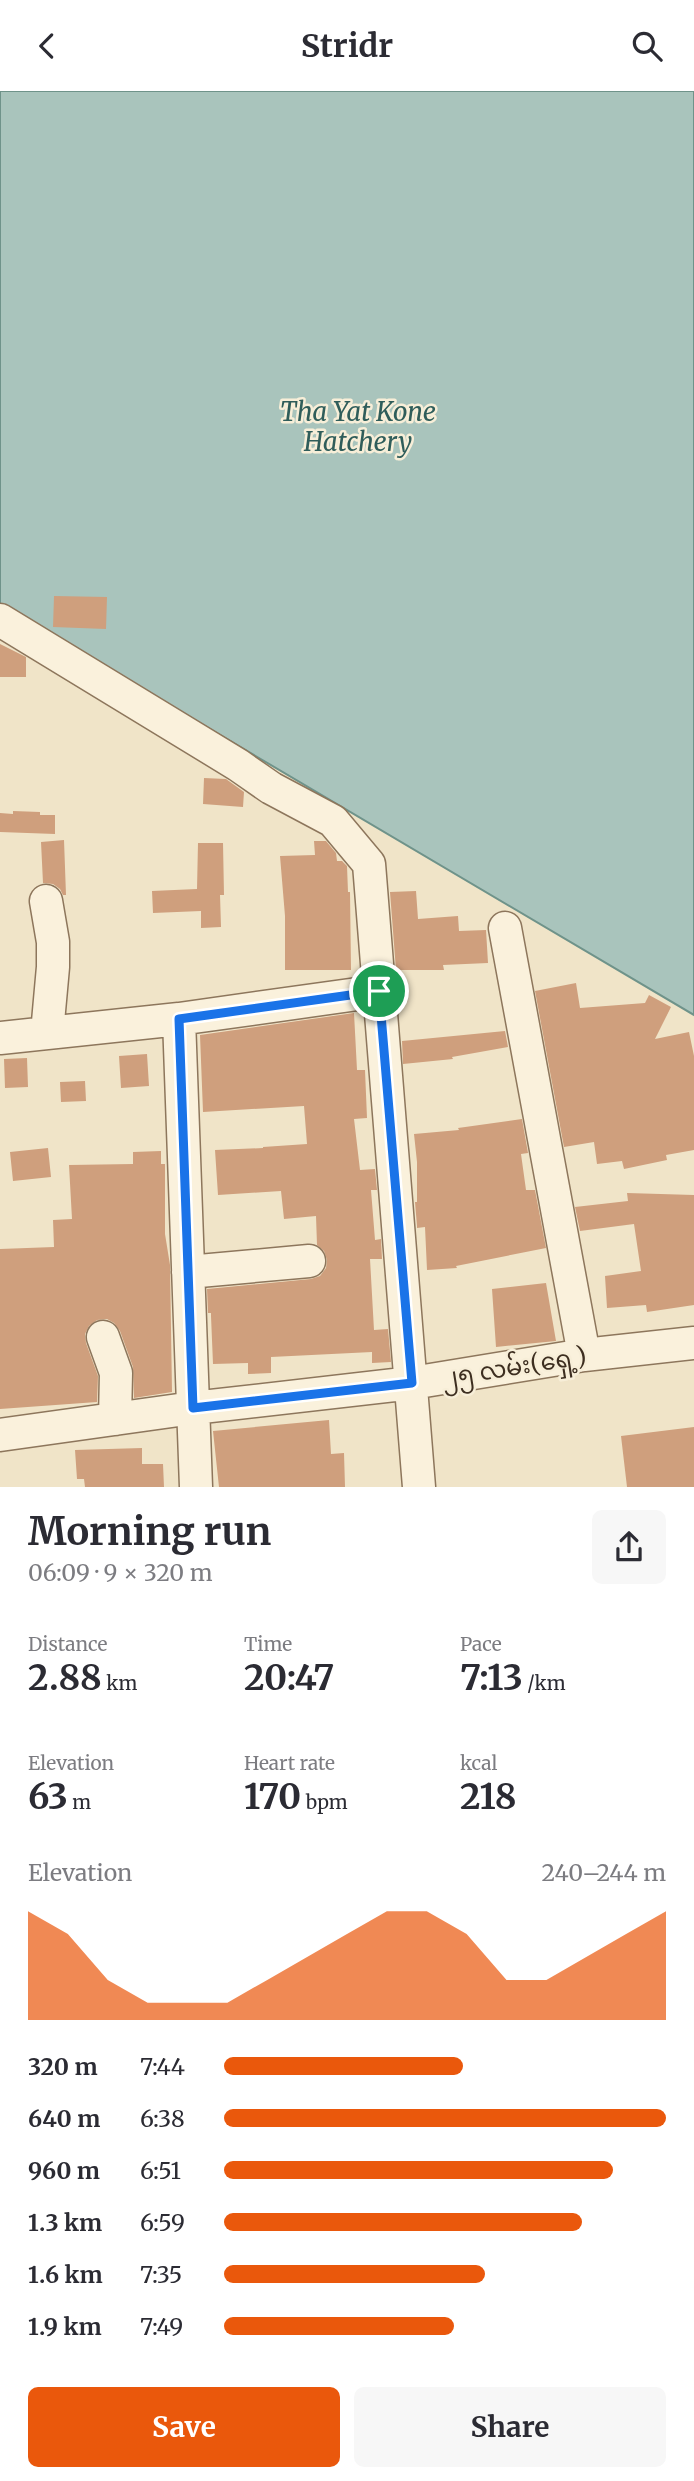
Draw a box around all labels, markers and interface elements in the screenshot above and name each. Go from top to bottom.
text: Stridr [301,26,393,66]
icon: back [28,27,66,65]
icon: search [628,27,666,65]
water label: Tha Yat Kone Hatchery [280,395,436,458]
pin [349,961,409,1021]
icon: arrive [360,972,398,1010]
street label: ၂၅ လမ်း(ရှေ့) [439,1340,589,1397]
text: Morning run [28,1508,271,1555]
button: share [592,1510,666,1584]
text: 06:09 · 9 × 320 m [28,1558,213,1587]
text: Distance [28,1632,107,1656]
text: Time [244,1632,292,1656]
text: Pace [460,1632,502,1656]
text: 2.88 [28,1656,102,1700]
text: 20:47 [244,1656,334,1700]
text: 7:13 [460,1656,523,1700]
text: km [102,1671,137,1695]
text: /km [523,1671,566,1695]
text: Elevation [28,1751,114,1775]
text: Heart rate [244,1751,335,1775]
text: kcal [460,1751,497,1775]
text: 63 [28,1775,68,1819]
text: 170 [244,1775,301,1819]
text: 218 [460,1775,517,1819]
text: m [68,1790,91,1814]
text: bpm [301,1790,348,1814]
text: Elevation [28,1858,132,1887]
text: 240–244 m [541,1858,666,1887]
text: 320 m [28,2052,98,2081]
text: 7:44 [140,2052,185,2081]
text: 640 m [28,2104,100,2133]
text: 6:38 [140,2104,185,2133]
text: 960 m [28,2156,100,2185]
text: 6:51 [140,2156,181,2185]
text: 1.3 km [28,2208,102,2237]
text: 6:59 [140,2208,185,2237]
text: 1.6 km [28,2260,103,2289]
text: 7:35 [140,2260,182,2289]
text: 1.9 km [28,2312,102,2341]
text: 7:49 [140,2312,183,2341]
button: Save [28,2387,340,2467]
button: Share [354,2387,666,2467]

